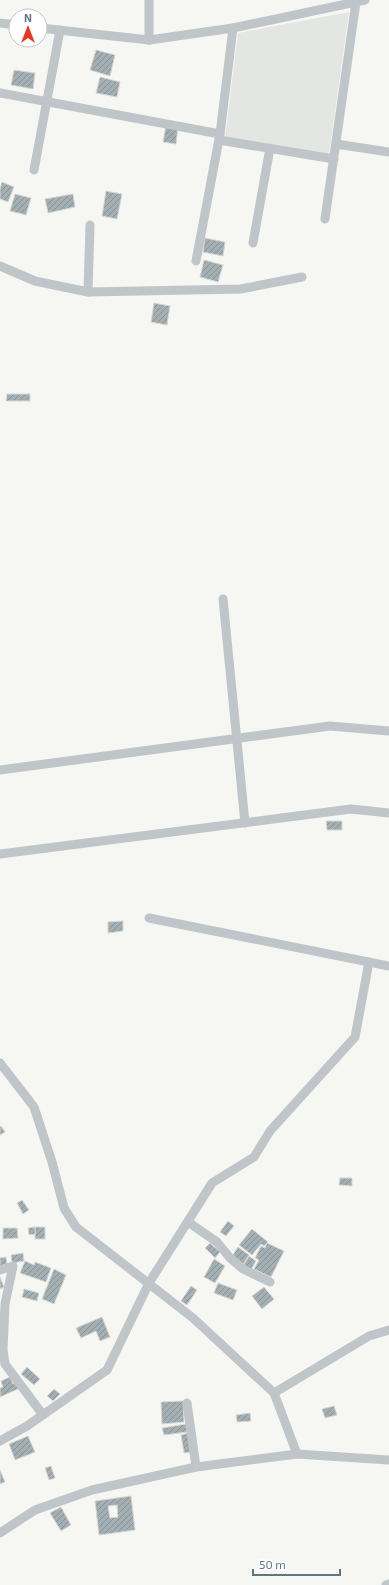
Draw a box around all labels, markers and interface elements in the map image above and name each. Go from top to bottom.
north arrow [8,8,48,48]
text: N [24,11,32,24]
scale bar [253,1551,340,1577]
text: 50 m [259,1557,286,1571]

